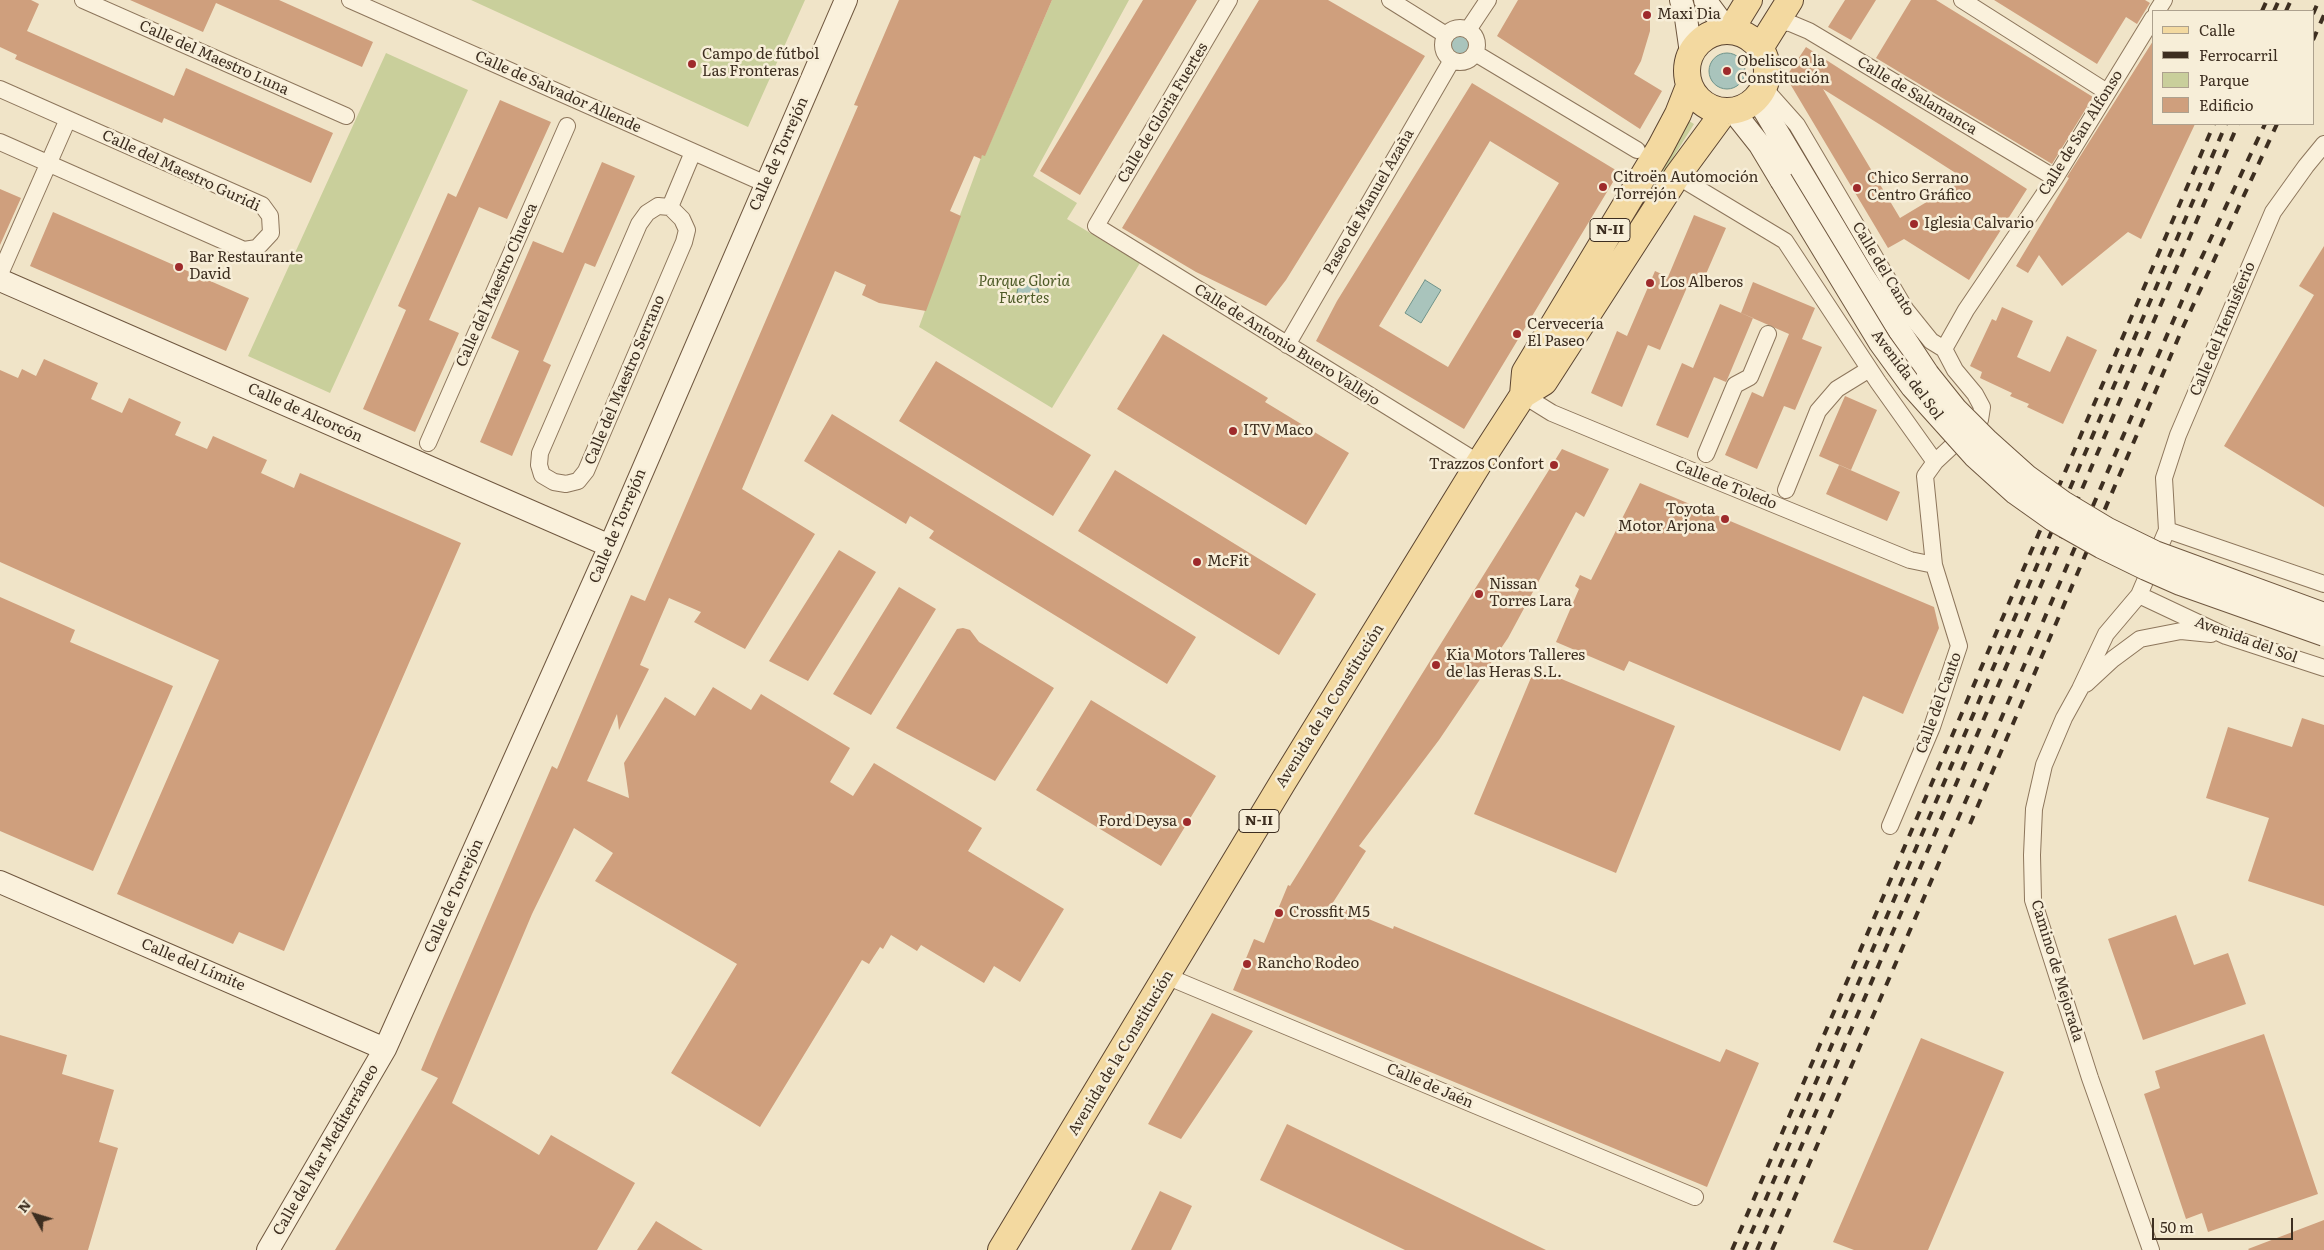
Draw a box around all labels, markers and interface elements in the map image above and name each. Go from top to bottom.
place label: Maxi Dia [1657,6,1721,24]
marker: Maxi Dia [1641,9,1653,21]
legend [2152,10,2314,125]
street label: Calle del Maestro Luna [136,17,292,99]
text: Calle [2199,18,2235,41]
street label: Calle de Gloria Fuertes [1114,40,1212,186]
text: Ferrocarril [2199,43,2278,66]
place label: Campo de fútbol Las Fronteras [702,46,819,81]
street label: Calle de Salvador Allende [472,47,644,137]
place label: Obelisco a la Constitución [1737,53,1830,88]
street label: Calle de Salamanca [1854,53,1980,139]
marker: Campo de fútbol Las Fronteras [686,58,698,70]
marker: Obelisco a la Constitución [1721,65,1733,77]
street label: Calle de San Alfonso [2035,67,2127,199]
text: Parque [2199,68,2249,91]
text: Edificio [2199,93,2254,116]
street label: Calle de Torrejón [746,94,812,214]
street label: Calle del Maestro Guridi [99,126,263,216]
street label: Paseo de Manuel Azaña [1320,126,1418,278]
place label: Citroën Automoción Torrejón [1613,169,1759,204]
place label: Chico Serrano Centro Gráfico [1867,170,1971,205]
marker: Citroën Automoción Torrejón [1597,181,1609,193]
marker: Chico Serrano Centro Gráfico [1851,182,1863,194]
street label: Calle del Maestro Chueca [453,200,541,370]
place label: Iglesia Calvario [1924,215,2034,233]
road number: N-II [1590,218,1630,242]
marker: Iglesia Calvario [1908,218,1920,230]
street label: Calle del Canto [1848,219,1918,319]
place label: Bar Restaurante David [189,249,303,284]
street label: Calle del Hemisferio [2187,259,2259,399]
marker: Bar Restaurante David [173,261,185,273]
park label: Parque Gloria Fuertes [978,273,1070,308]
place label: Los Alberos [1660,274,1743,292]
marker: Los Alberos [1644,277,1656,289]
street label: Calle de Antonio Buero Vallejo [1191,280,1383,410]
street label: Calle del Maestro Serrano [581,292,669,468]
place label: Cervecería El Paseo [1527,316,1604,351]
street label: Avenida del Sol [1867,326,1947,424]
marker: Cervecería El Paseo [1511,328,1523,340]
street label: Calle de Alcorcón [245,380,365,446]
place label: ITV Maco [1243,422,1313,440]
marker: ITV Maco [1227,425,1239,437]
place label: Trazzos Confort [1429,456,1544,474]
street label: Calle de Toledo [1673,456,1779,514]
marker: Trazzos Confort [1548,459,1560,471]
street label: Calle de Torrejón [586,466,650,586]
place label: Toyota Motor Arjona [1618,501,1715,536]
marker: Toyota Motor Arjona [1719,513,1731,525]
place label: McFit [1207,553,1249,571]
marker: McFit [1191,556,1203,568]
place label: Nissan Torres Lara [1489,576,1572,611]
marker: Nissan Torres Lara [1473,588,1485,600]
street label: Avenida del Sol [2192,613,2300,667]
street label: Avenida de la Constitución [1272,621,1388,791]
place label: Kia Motors Talleres de las Heras S.L. [1446,647,1585,682]
street label: Calle del Canto [1912,650,1966,756]
marker: Kia Motors Talleres de las Heras S.L. [1430,659,1442,671]
road number: N-II [1239,809,1279,832]
place label: Ford Deysa [1098,813,1177,831]
marker: Ford Deysa [1181,816,1193,828]
street label: Calle de Torrejón [421,836,487,956]
street label: Camino de Mejorada [2027,898,2087,1044]
place label: Crossfit M5 [1289,904,1370,922]
marker: Crossfit M5 [1273,907,1285,919]
street label: Calle del Límite [138,935,248,995]
place label: Rancho Rodeo [1257,955,1359,973]
marker: Rancho Rodeo [1241,958,1253,970]
street label: Avenida de la Constitución [1064,967,1178,1139]
street label: Calle de Jaén [1384,1060,1476,1112]
street label: Calle del Mar Mediterráneo [269,1061,383,1239]
north arrow [10,1190,60,1240]
text: N [12,1195,35,1216]
scale bar [2154,1208,2295,1240]
text: 50 m [2160,1215,2194,1238]

